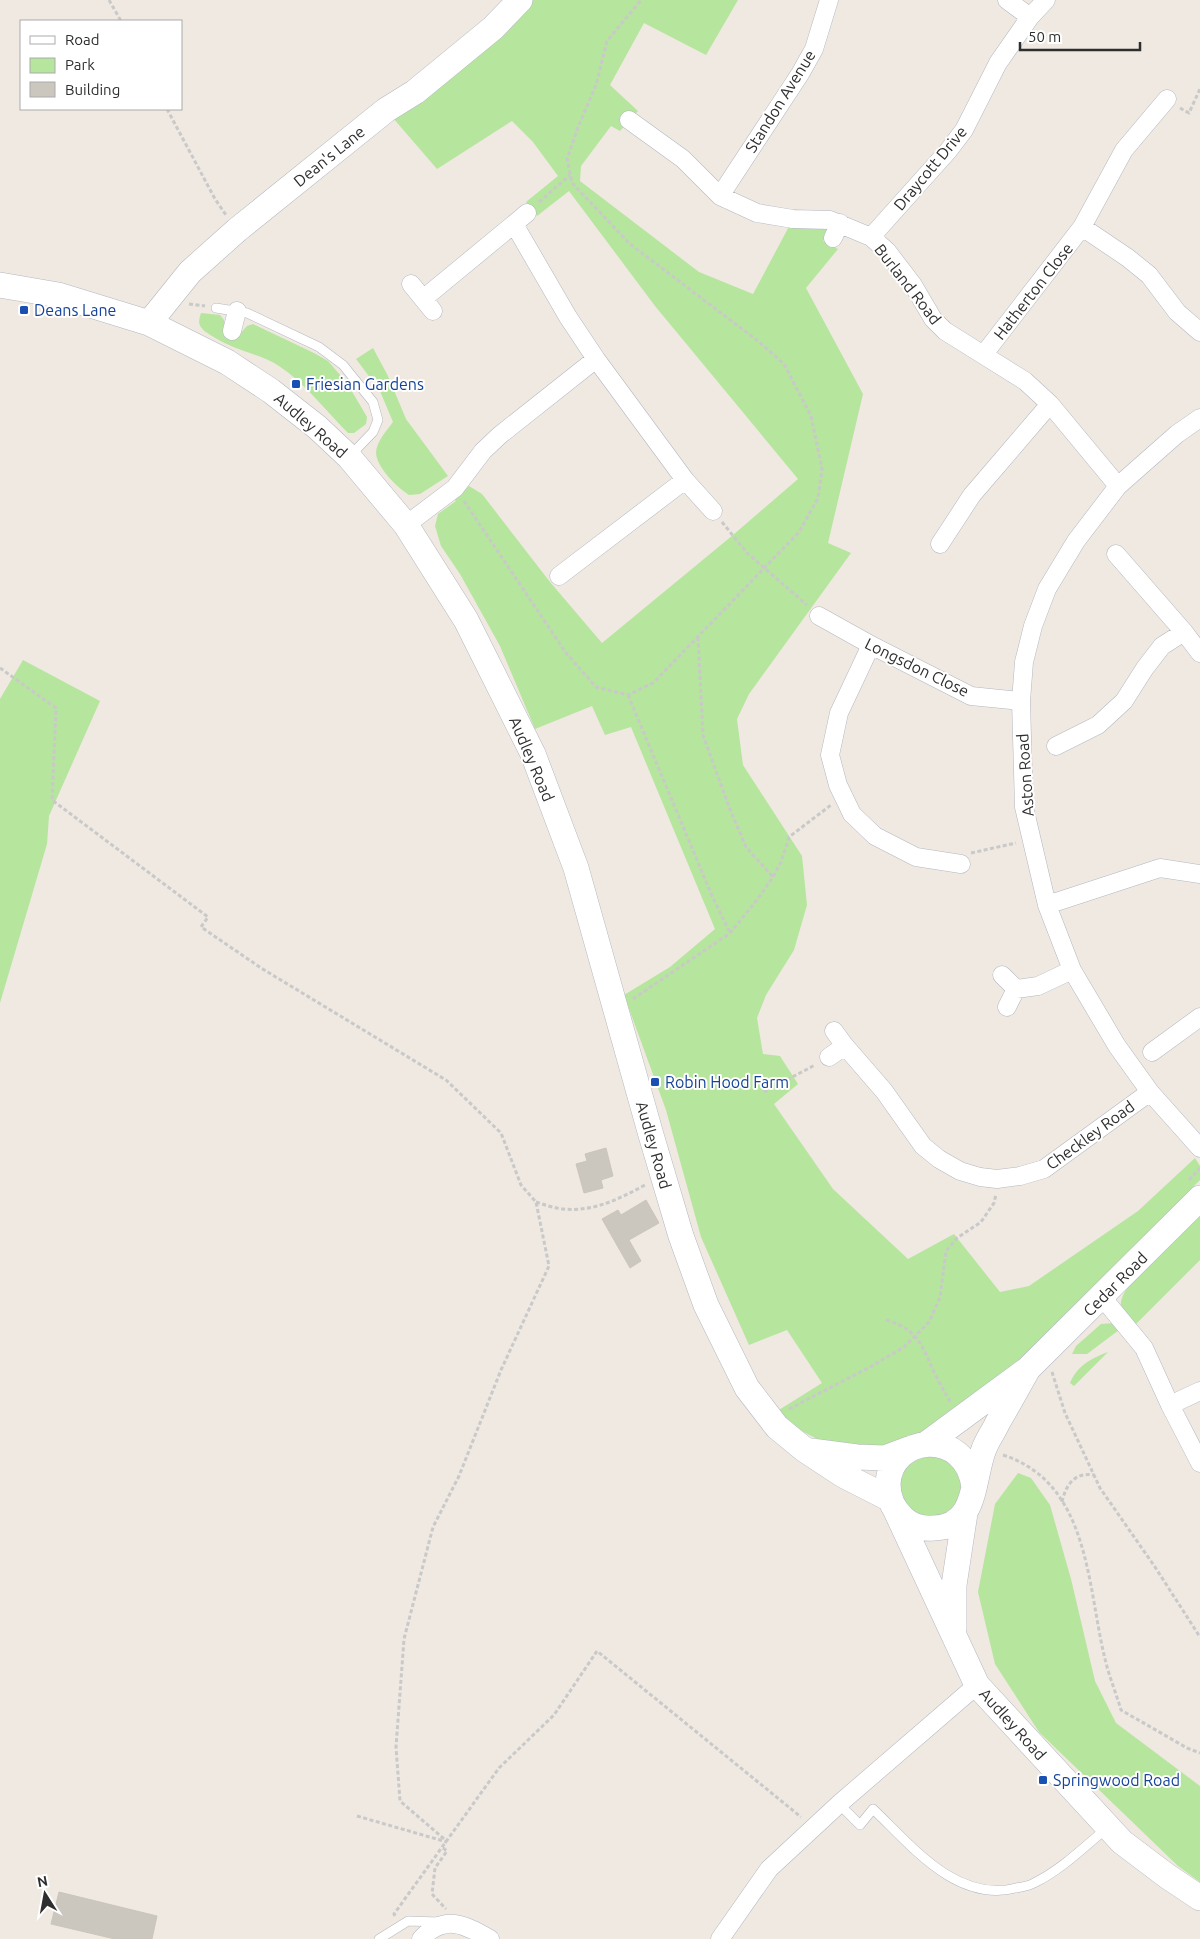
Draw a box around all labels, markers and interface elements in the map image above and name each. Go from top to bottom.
legend [20,20,182,110]
scale bar [1020,20,1140,52]
text: 50 m [1028,28,1061,45]
text: Road [65,31,100,48]
street label: Standon Avenue [741,46,819,156]
text: Park [65,56,95,73]
text: Building [65,81,120,98]
street label: Dean's Lane [290,122,368,190]
street label: Draycott Drive [890,122,970,214]
street label: Hatherton Close [990,239,1076,343]
street label: Burland Road [871,240,945,328]
place label: Deans Lane [34,301,116,319]
marker: Deans Lane [18,304,30,316]
place label: Friesian Gardens [306,375,424,393]
marker: Friesian Gardens [290,378,302,390]
street label: Audley Road [271,389,351,461]
street label: Longsdon Close [862,634,972,700]
street label: Audley Road [506,714,558,804]
street label: Aston Road [1013,733,1037,817]
place label: Robin Hood Farm [665,1073,789,1091]
marker: Robin Hood Farm [649,1076,661,1088]
street label: Checkley Road [1042,1097,1138,1173]
street label: Audley Road [633,1099,675,1191]
street label: Cedar Road [1079,1248,1151,1320]
street label: Audley Road [976,1684,1050,1764]
place label: Springwood Road [1053,1771,1180,1789]
marker: Springwood Road [1037,1774,1049,1786]
north arrow [20,1869,70,1919]
text: N [36,1872,49,1890]

